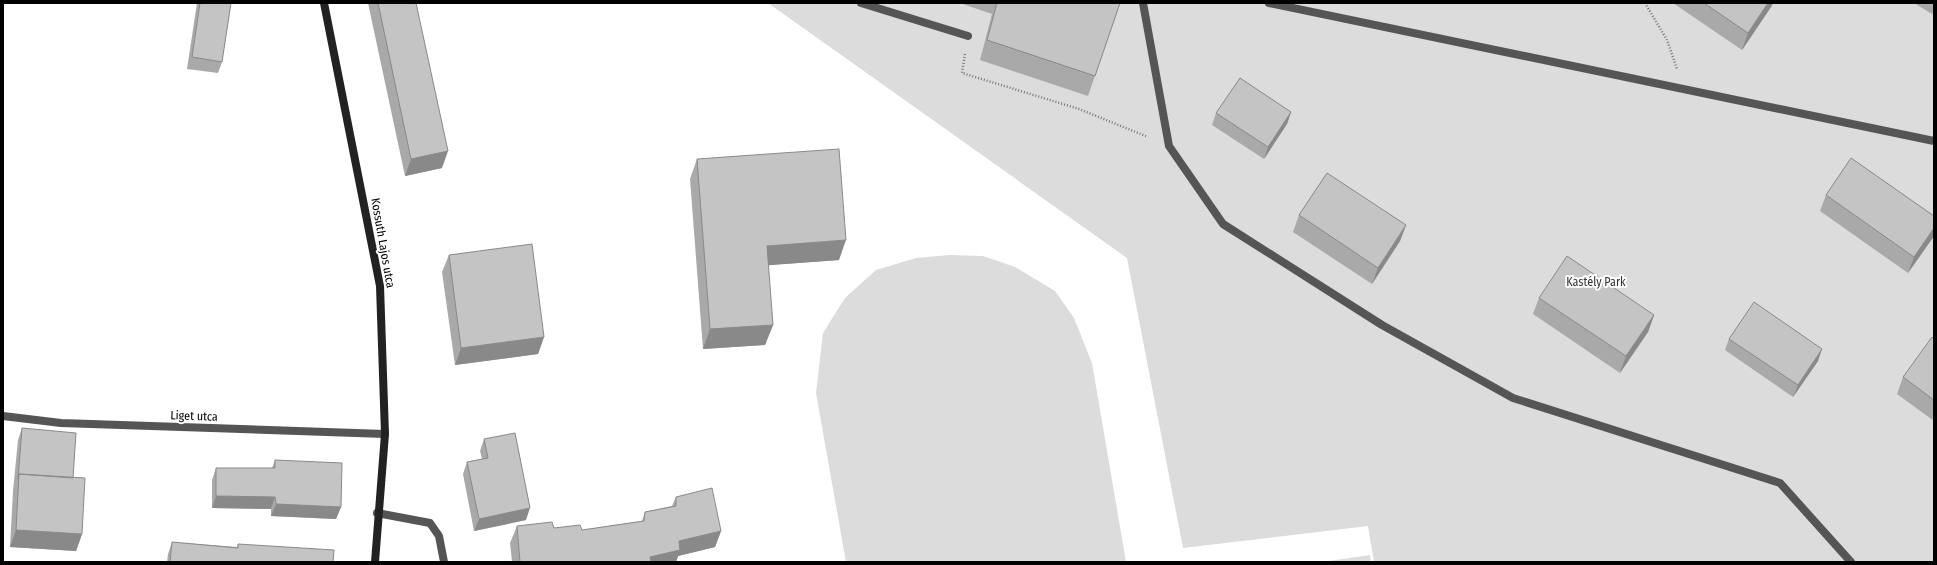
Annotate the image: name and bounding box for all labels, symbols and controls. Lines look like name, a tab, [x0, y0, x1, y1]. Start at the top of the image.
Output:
street label: Kossuth Lajos utca	[368, 197, 398, 289]
park label: Kastély Park	[1566, 275, 1626, 289]
street label: Liget utca	[170, 408, 218, 424]

